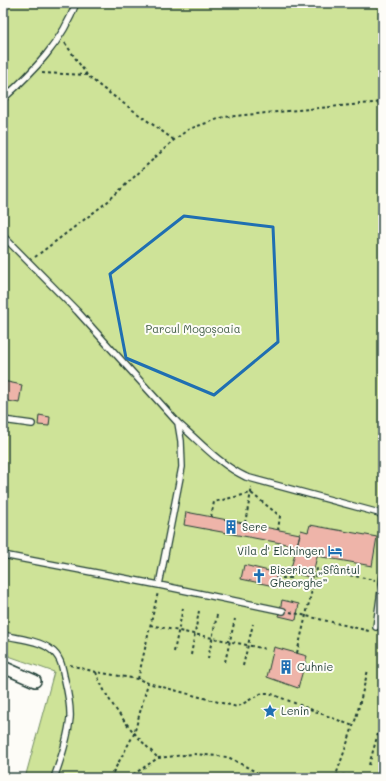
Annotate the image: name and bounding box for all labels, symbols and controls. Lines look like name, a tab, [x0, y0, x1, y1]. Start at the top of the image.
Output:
park label: Parcul Mogoșoaia	[146, 321, 241, 336]
building icon: Sere	[223, 519, 239, 535]
place label: Sere	[242, 519, 268, 534]
place label: Vila d' Elchingen	[237, 543, 324, 558]
hotel icon: Vila d' Elchingen	[327, 543, 343, 559]
place label: Biserica „Sfântul Gheorghe”	[270, 562, 360, 590]
church icon: Biserica „Sfântul Gheorghe”	[251, 568, 267, 584]
building icon: Cuhnie	[278, 659, 294, 675]
place label: Cuhnie	[297, 659, 334, 674]
place icon: Lenin	[262, 703, 278, 719]
place label: Lenin	[281, 703, 309, 718]

